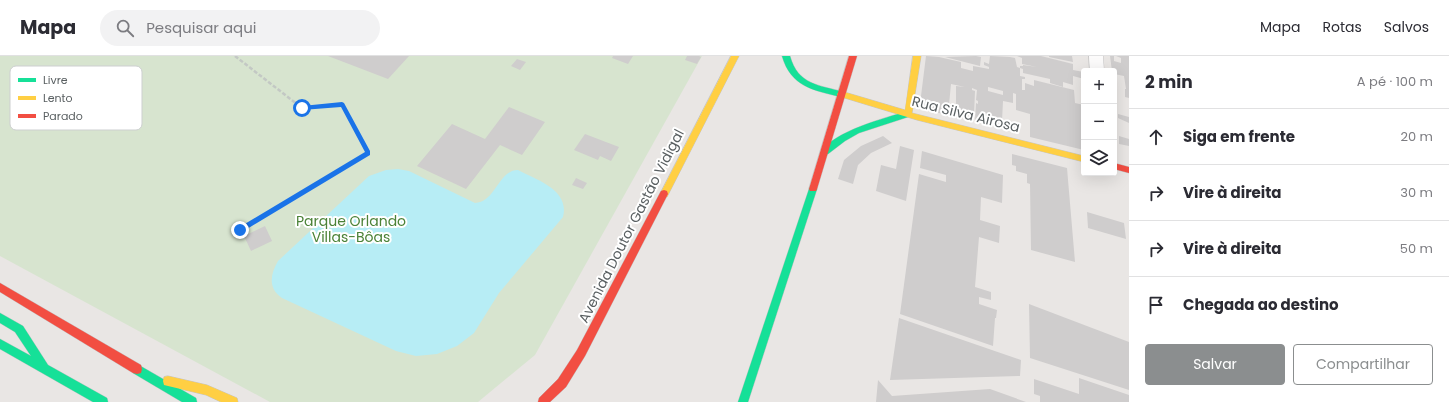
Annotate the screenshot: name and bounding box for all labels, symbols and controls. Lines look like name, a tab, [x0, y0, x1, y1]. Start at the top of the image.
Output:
search box	[100, 10, 380, 46]
text: Mapa	[20, 14, 76, 41]
icon: search	[114, 17, 136, 39]
text: Pesquisar aqui	[146, 17, 257, 38]
text: Mapa	[1260, 17, 1300, 37]
text: Rotas	[1322, 17, 1362, 37]
text: Salvos	[1384, 17, 1429, 37]
legend	[10, 66, 142, 130]
map controls	[1081, 68, 1117, 176]
button: +	[1081, 68, 1117, 104]
text: 2 min	[1145, 70, 1193, 94]
text: Livre	[43, 72, 68, 88]
text: A pé · 100 m	[1357, 72, 1433, 91]
text: Lento	[43, 90, 73, 106]
street label: Rua Silva Airosa	[910, 91, 1022, 137]
route start	[293, 99, 311, 117]
button: −	[1081, 104, 1117, 140]
text: Parado	[43, 108, 83, 124]
street label: Avenida Doutor Gastão Vidigal	[573, 126, 689, 326]
icon: ahead	[1145, 126, 1167, 148]
text: Siga em frente	[1183, 126, 1295, 147]
text: 20 m	[1400, 127, 1433, 146]
button: layers	[1081, 140, 1117, 176]
icon: right	[1145, 182, 1167, 204]
text: Vire à direita	[1183, 182, 1282, 203]
text: 30 m	[1400, 183, 1433, 202]
park label: Parque Orlando Villas-Bôas	[296, 211, 406, 247]
route end	[231, 221, 249, 239]
icon: right	[1145, 238, 1167, 260]
text: Vire à direita	[1183, 238, 1282, 259]
text: 50 m	[1400, 239, 1433, 258]
icon: arrive	[1145, 294, 1167, 316]
text: Chegada ao destino	[1183, 294, 1339, 315]
button: Salvar	[1145, 344, 1285, 385]
button: Compartilhar	[1293, 344, 1433, 385]

